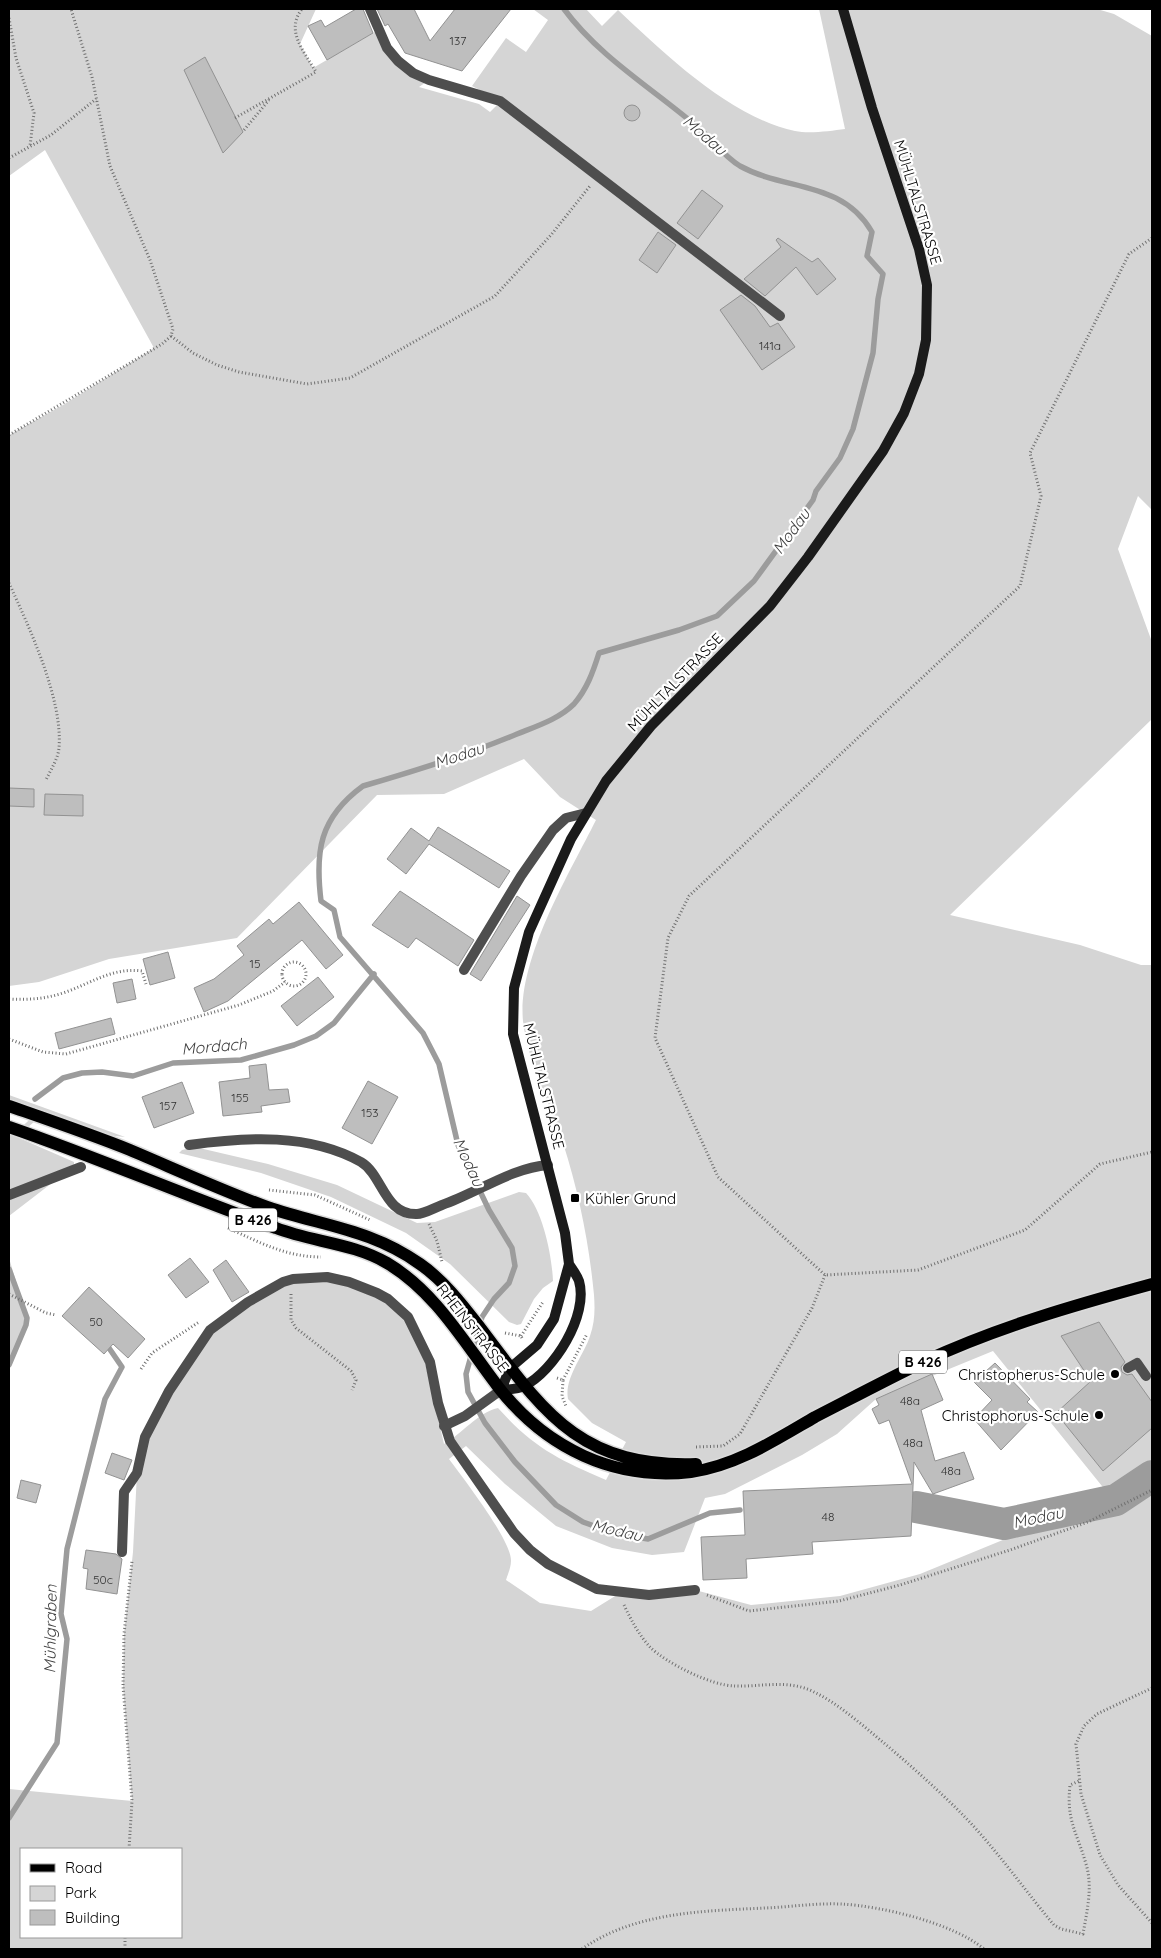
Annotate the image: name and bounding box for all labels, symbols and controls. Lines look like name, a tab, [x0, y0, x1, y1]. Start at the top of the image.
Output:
house number: 137	[450, 33, 466, 48]
water label: Modau	[679, 111, 732, 160]
street label: MÜHLTALSTRASSE	[890, 137, 946, 267]
house number: 141a	[759, 338, 781, 353]
water label: Modau	[768, 504, 815, 558]
street label: MÜHLTALSTRASSE	[623, 629, 727, 735]
water label: Modau	[432, 737, 487, 772]
house number: 15	[250, 956, 260, 971]
street label: MÜHLTALSTRASSE	[519, 1021, 569, 1151]
water label: Mordach	[181, 1033, 248, 1059]
house number: 155	[231, 1090, 249, 1105]
house number: 157	[159, 1098, 177, 1113]
house number: 153	[361, 1105, 379, 1120]
water label: Modau	[449, 1135, 489, 1190]
place label: Kühler Grund	[585, 1189, 676, 1208]
marker: Kühler Grund	[569, 1192, 581, 1204]
road number: B 426	[229, 1208, 277, 1232]
street label: RHEINSTRASSE	[433, 1280, 513, 1376]
house number: 50	[89, 1314, 103, 1329]
road number: B 426	[899, 1350, 947, 1374]
place label: Christopherus-Schule	[958, 1365, 1105, 1384]
marker: Christopherus-Schule	[1109, 1368, 1121, 1380]
house number: 48a	[900, 1393, 920, 1408]
place label: Christophorus-Schule	[942, 1406, 1089, 1425]
marker: Christophorus-Schule	[1093, 1409, 1105, 1421]
house number: 48a	[903, 1435, 923, 1450]
house number: 48a	[941, 1463, 961, 1478]
water label: Modau	[1011, 1502, 1066, 1532]
house number: 48	[822, 1509, 834, 1524]
water label: Modau	[590, 1514, 645, 1546]
house number: 50c	[93, 1572, 113, 1587]
water label: Mühlgraben	[39, 1584, 61, 1673]
legend	[20, 1848, 182, 1938]
text: Road	[65, 1858, 102, 1877]
text: Park	[65, 1883, 97, 1902]
text: Building	[65, 1908, 120, 1927]

